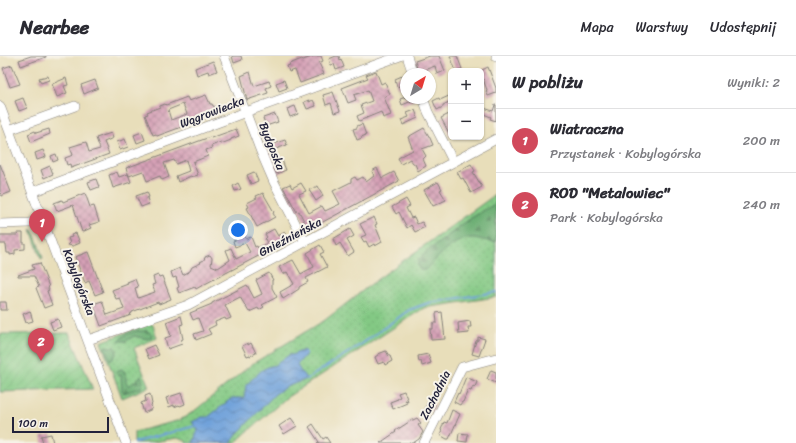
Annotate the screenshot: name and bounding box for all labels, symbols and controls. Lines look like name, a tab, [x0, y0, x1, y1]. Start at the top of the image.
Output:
text: Nearbee	[20, 11, 89, 44]
text: Mapa	[581, 15, 613, 40]
text: Warstwy	[635, 15, 688, 40]
text: Udostępnij	[710, 15, 776, 40]
text: W pobliżu	[512, 67, 583, 97]
north arrow	[400, 68, 436, 104]
map controls	[448, 68, 484, 140]
button: +	[448, 68, 484, 104]
text: Wyniki: 2	[727, 71, 780, 94]
street label: Wągrowiecka	[176, 90, 248, 134]
button: −	[448, 104, 484, 140]
text: Wiatraczna	[550, 116, 624, 142]
street label: Bydgoska	[252, 119, 292, 174]
text: 1	[522, 129, 528, 152]
text: 200 m	[743, 129, 780, 152]
text: Przystanek · Kobylogórska	[550, 142, 701, 165]
text: ROD "Metalowiec"	[550, 180, 669, 206]
text: 2	[521, 193, 529, 216]
text: 240 m	[743, 193, 780, 216]
text: Park · Kobylogórska	[550, 206, 663, 229]
pin: 1	[29, 209, 55, 242]
street label: Gnieźnieńska	[254, 211, 326, 263]
your location	[228, 220, 248, 240]
street label: Kobylogórska	[56, 245, 102, 319]
pin: 2	[28, 328, 54, 361]
street label: Zachodnia	[413, 366, 457, 424]
text: 100 m	[18, 414, 48, 433]
scale bar	[12, 415, 109, 434]

